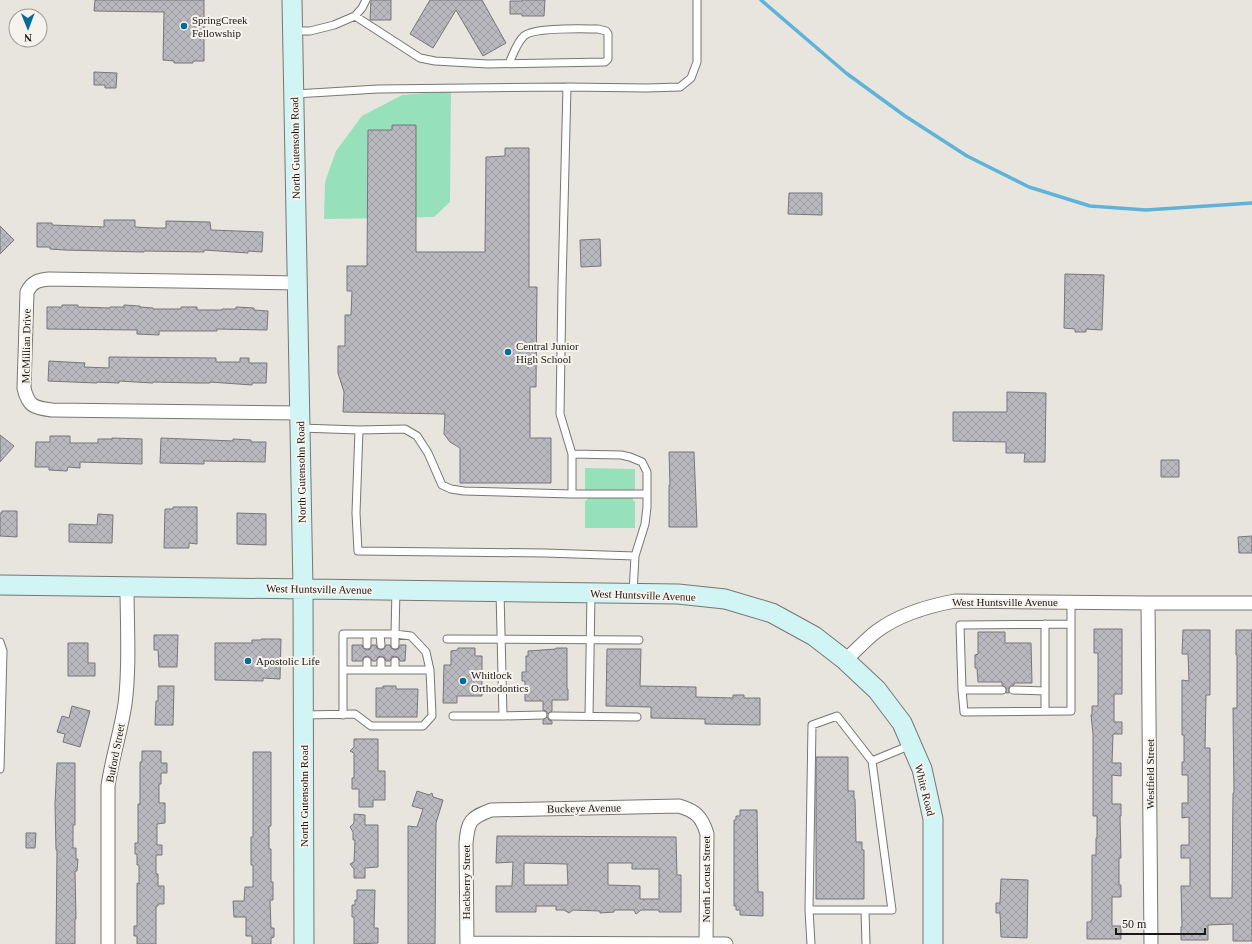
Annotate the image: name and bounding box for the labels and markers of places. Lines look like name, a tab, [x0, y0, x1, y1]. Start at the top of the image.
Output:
place label: SpringCreek Fellowship	[192, 14, 248, 39]
marker: SpringCreek Fellowship	[179, 21, 189, 31]
place label: Central Junior High School	[516, 340, 579, 365]
marker: Central Junior High School	[503, 347, 513, 357]
place label: Apostolic Life	[256, 655, 320, 667]
marker: Apostolic Life	[243, 656, 253, 666]
place label: Whitlock Orthodontics	[471, 669, 528, 694]
marker: Whitlock Orthodontics	[458, 676, 468, 686]

